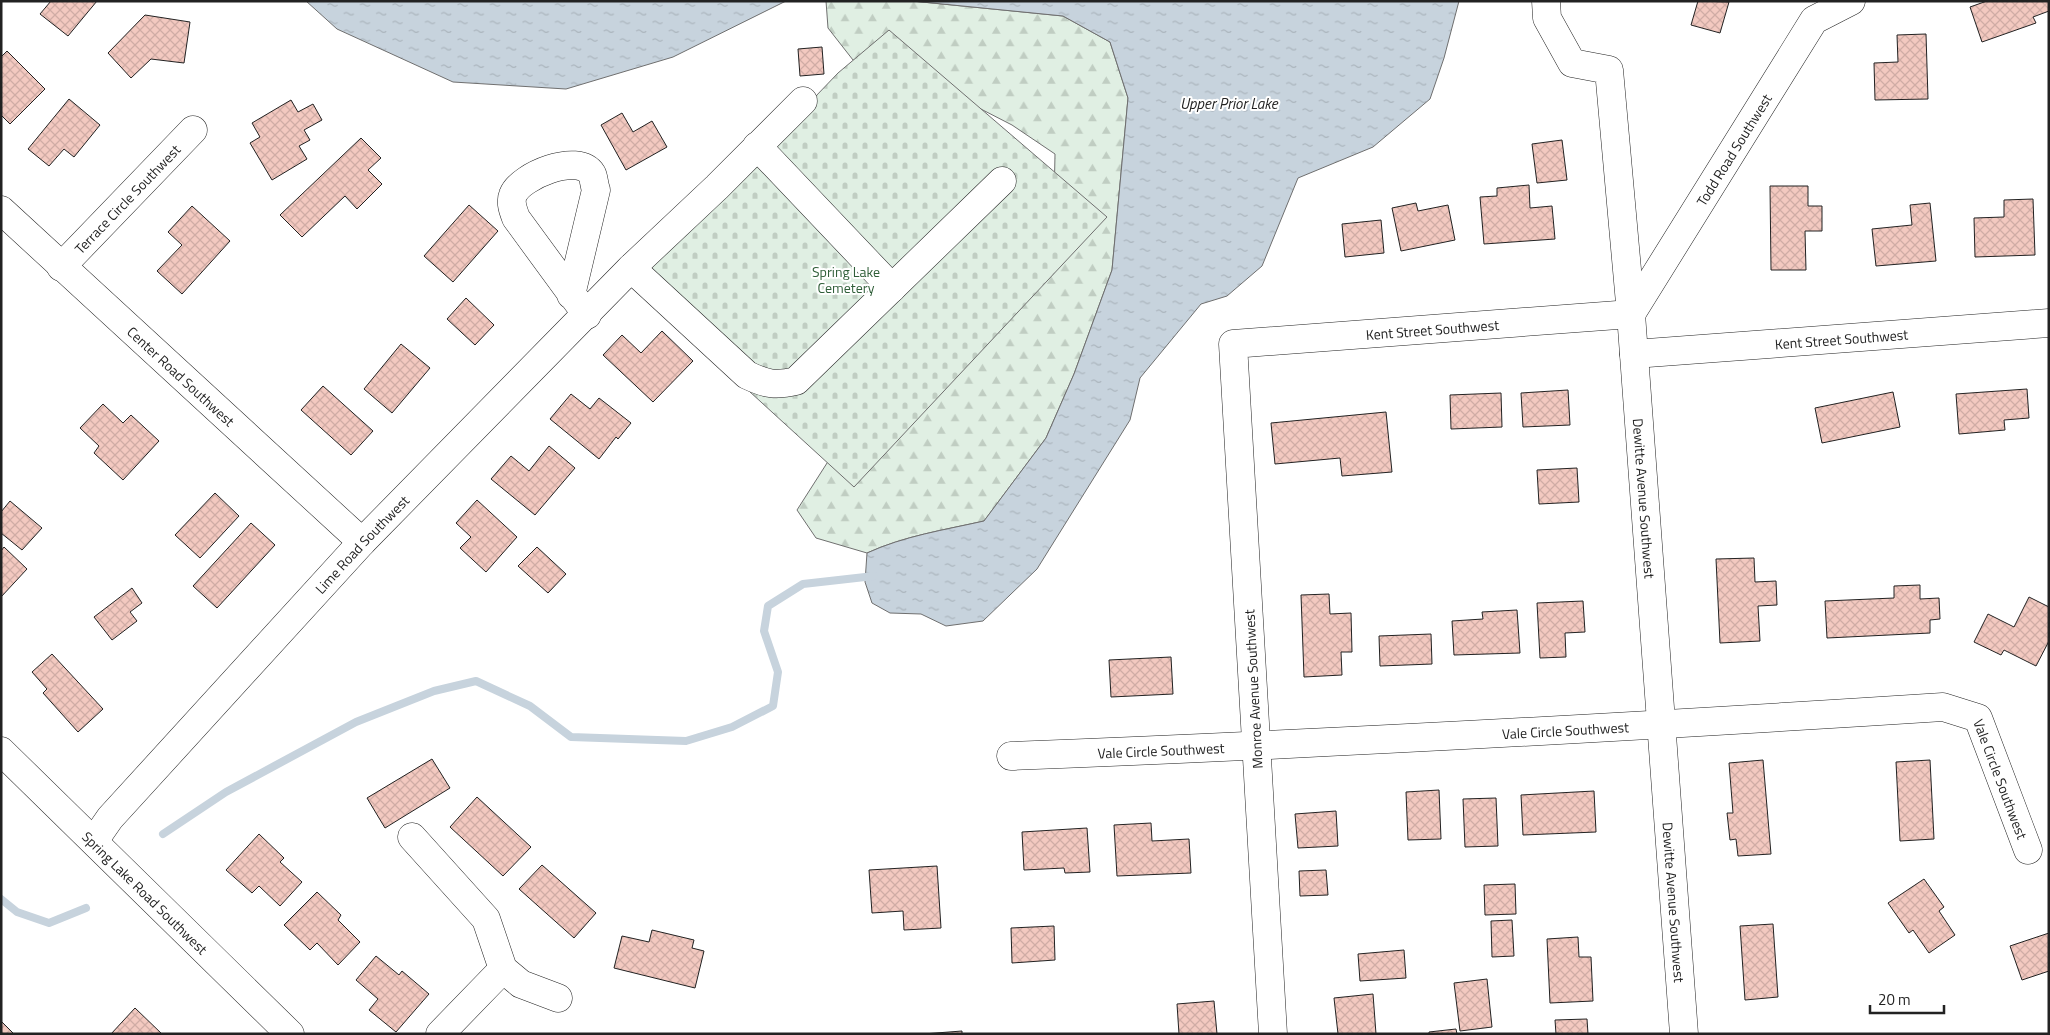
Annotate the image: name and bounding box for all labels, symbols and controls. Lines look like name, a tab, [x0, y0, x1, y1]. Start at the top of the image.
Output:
street label: Todd Road Southwest	[1690, 89, 1776, 210]
water label: Upper Prior Lake	[1180, 92, 1279, 115]
street label: Terrace Circle Southwest	[69, 139, 185, 258]
park label: Spring Lake Cemetery	[812, 261, 880, 298]
street label: Kent Street Southwest	[1365, 313, 1500, 344]
street label: Center Road Southwest	[123, 321, 240, 431]
street label: Kent Street Southwest	[1774, 323, 1909, 354]
street label: Dewitte Avenue Southwest	[1628, 417, 1661, 579]
street label: Lime Road Southwest	[310, 490, 414, 598]
street label: Monroe Avenue Southwest	[1238, 609, 1268, 769]
street label: Vale Circle Southwest	[1501, 716, 1629, 744]
street label: Vale Circle Southwest	[1969, 716, 2033, 842]
street label: Vale Circle Southwest	[1097, 737, 1225, 763]
street label: Dewitte Avenue Southwest	[1658, 821, 1691, 983]
street label: Spring Lake Road Southwest	[78, 826, 213, 959]
scale bar	[1870, 982, 1944, 1014]
text: 20 m	[1878, 988, 1911, 1011]

